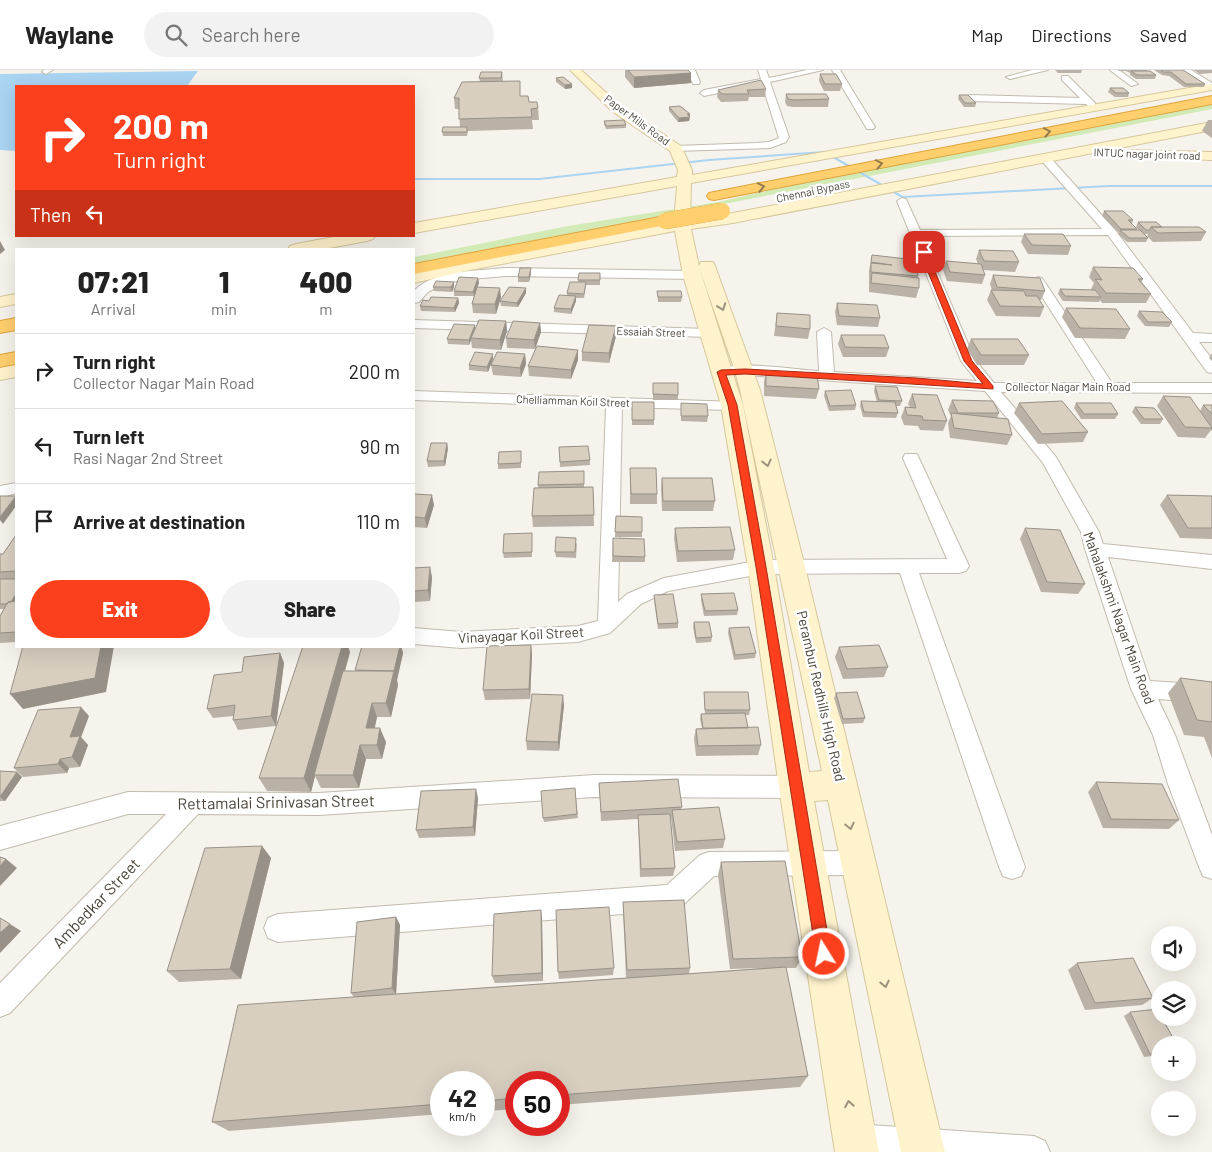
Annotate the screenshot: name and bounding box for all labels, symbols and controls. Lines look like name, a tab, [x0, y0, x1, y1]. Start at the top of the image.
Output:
search box	[144, 12, 494, 57]
text: Waylane	[25, 20, 114, 49]
icon: search	[162, 21, 190, 49]
text: Search here	[202, 23, 301, 46]
text: Map	[971, 24, 1003, 46]
text: Directions	[1031, 24, 1112, 46]
text: Saved	[1140, 24, 1187, 46]
street label: Paper Mills Road	[602, 91, 673, 148]
text: 200 m	[113, 104, 209, 146]
icon: right	[30, 105, 95, 170]
one-way arrow	[1042, 127, 1051, 137]
street label: INTUC nagar joint road	[1093, 145, 1201, 162]
text: Turn right	[113, 146, 206, 172]
one-way arrow	[874, 159, 883, 170]
street label: Chennai Bypass	[775, 176, 851, 205]
one-way arrow	[757, 182, 766, 192]
icon: left	[81, 200, 109, 228]
text: Then	[30, 203, 71, 226]
pin	[903, 231, 945, 273]
icon: arrive	[910, 238, 938, 266]
text: 07:21	[78, 263, 149, 299]
text: 1	[219, 263, 229, 299]
text: 400	[299, 263, 352, 299]
text: Arrival	[91, 299, 135, 318]
text: min	[211, 299, 237, 318]
text: m	[319, 299, 333, 318]
one-way arrow	[716, 302, 726, 311]
street label: Essaiah Street	[616, 324, 686, 339]
text: Turn right	[73, 350, 155, 373]
icon: right	[30, 357, 58, 385]
text: 200 m	[349, 360, 400, 383]
text: Collector Nagar Main Road	[73, 373, 255, 392]
street label: Collector Nagar Main Road	[1006, 380, 1130, 393]
street label: Chelliamman Koil Street	[516, 392, 630, 409]
text: Turn left	[73, 425, 144, 448]
icon: left	[30, 432, 58, 460]
text: 90 m	[360, 435, 400, 458]
text: Rasi Nagar 2nd Street	[73, 448, 223, 467]
one-way arrow	[761, 458, 772, 467]
icon: arrive	[30, 507, 58, 535]
text: Arrive at destination	[73, 510, 245, 533]
text: 110 m	[356, 510, 400, 533]
street label: Mahalakshmi Nagar Main Road	[1080, 529, 1159, 707]
button: Exit	[30, 580, 210, 638]
button: Share	[220, 580, 400, 638]
street label: Perambur Redhills High Road	[794, 609, 849, 783]
street label: Vinayagar Koil Street	[458, 623, 584, 646]
street label: Rettamalai Srinivasan Street	[177, 790, 375, 813]
one-way arrow	[844, 821, 855, 830]
street label: Ambedkar Street	[48, 854, 143, 952]
map controls	[1151, 926, 1196, 1136]
button: sound	[1151, 926, 1196, 971]
position arrow	[797, 927, 849, 979]
one-way arrow	[880, 980, 890, 989]
button: layers	[1151, 981, 1196, 1026]
button: +	[1151, 1036, 1196, 1081]
speed limit sign: 50	[505, 1071, 570, 1136]
text: 42	[448, 1082, 477, 1112]
button: −	[1151, 1091, 1196, 1136]
one-way arrow	[844, 1100, 854, 1108]
text: km/h	[449, 1109, 476, 1123]

